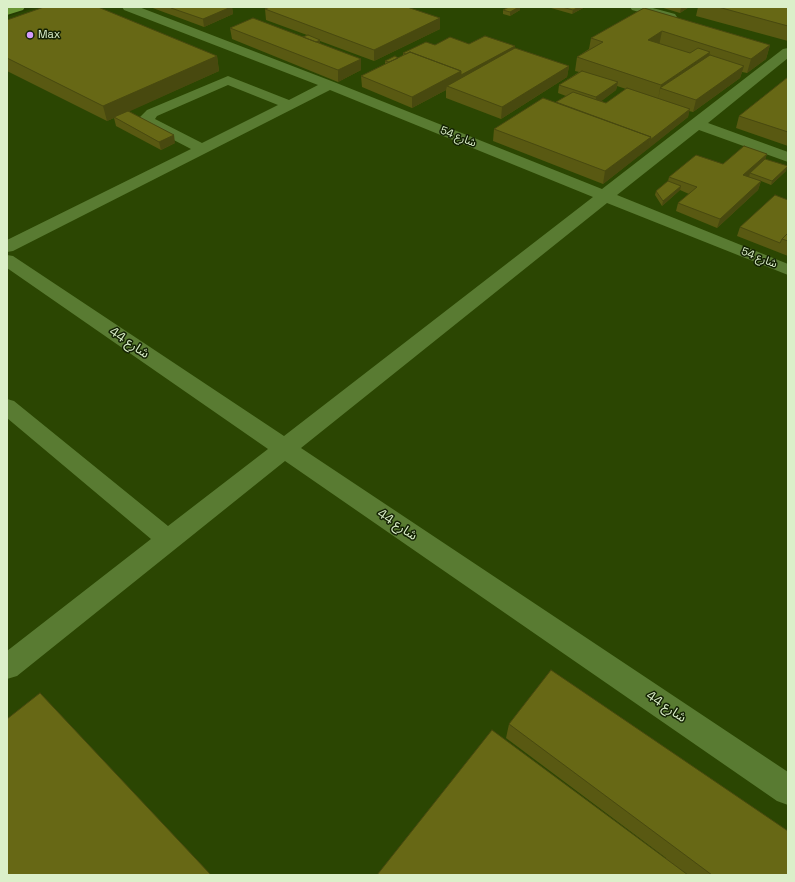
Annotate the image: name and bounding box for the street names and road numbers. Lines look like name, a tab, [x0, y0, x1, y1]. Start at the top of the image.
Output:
street label: شارع 54	[438, 124, 478, 150]
street label: شارع 54	[739, 245, 779, 271]
street label: شارع 44	[106, 324, 152, 362]
street label: شارع 44	[374, 506, 420, 544]
street label: شارع 44	[643, 688, 689, 726]

